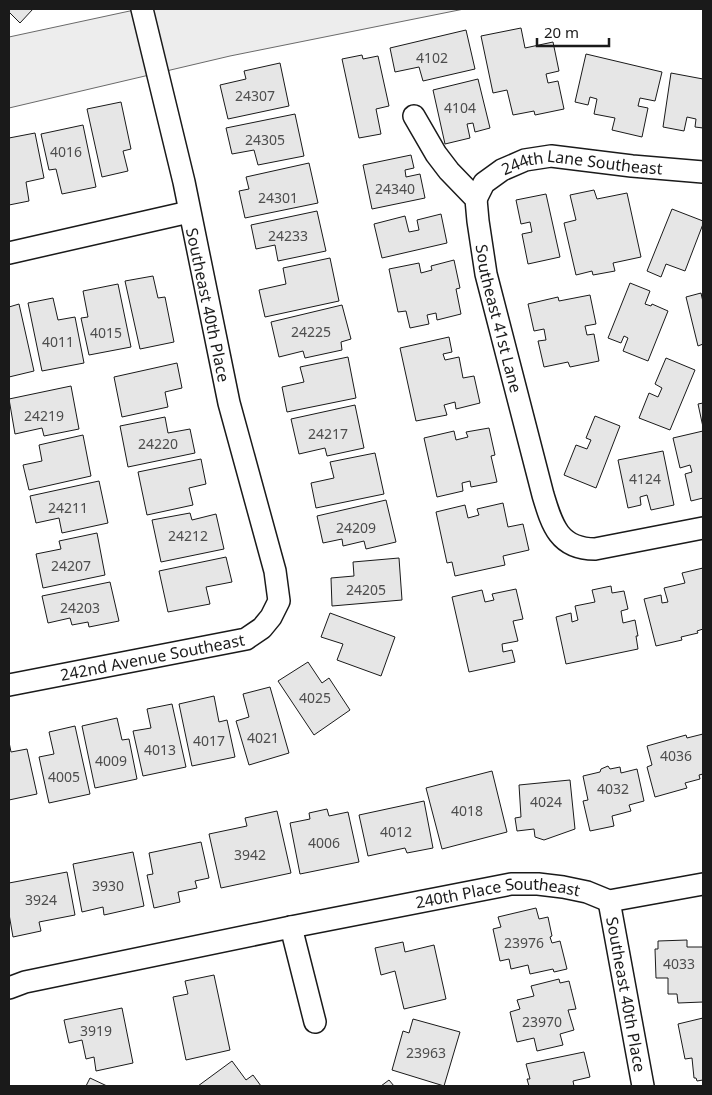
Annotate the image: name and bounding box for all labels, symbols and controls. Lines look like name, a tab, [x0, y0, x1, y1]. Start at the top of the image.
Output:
scale bar	[537, 15, 610, 47]
text: 20 m	[544, 22, 579, 42]
house number: 4102	[416, 48, 448, 67]
house number: 24307	[235, 86, 275, 105]
house number: 4104	[444, 98, 476, 117]
house number: 24305	[245, 130, 285, 149]
house number: 4016	[50, 142, 82, 161]
street label: 244th Lane Southeast	[498, 145, 664, 180]
house number: 24340	[375, 179, 415, 198]
house number: 24301	[258, 188, 298, 207]
street label: Southeast 40th Place	[181, 226, 235, 384]
house number: 24233	[268, 226, 308, 245]
street label: Southeast 41st Lane	[471, 243, 527, 395]
house number: 24225	[291, 322, 331, 341]
house number: 4015	[90, 323, 122, 342]
house number: 4011	[42, 332, 74, 351]
house number: 24219	[24, 406, 64, 425]
house number: 24217	[308, 424, 348, 443]
house number: 24220	[138, 434, 178, 453]
house number: 4124	[629, 469, 661, 488]
house number: 24211	[48, 498, 88, 517]
house number: 24209	[336, 518, 376, 537]
house number: 24212	[168, 526, 208, 545]
house number: 24207	[51, 556, 91, 575]
house number: 24205	[346, 580, 386, 599]
house number: 24203	[60, 598, 100, 617]
street label: 242nd Avenue Southeast	[58, 628, 247, 686]
house number: 4025	[299, 688, 331, 707]
house number: 4021	[247, 728, 279, 747]
house number: 4017	[193, 731, 225, 750]
house number: 4013	[144, 740, 176, 759]
house number: 4036	[660, 746, 692, 765]
house number: 4009	[95, 751, 127, 770]
house number: 4005	[48, 767, 80, 786]
house number: 4032	[597, 779, 629, 798]
house number: 4024	[530, 792, 562, 811]
house number: 4018	[451, 801, 483, 820]
house number: 4012	[380, 822, 412, 841]
house number: 4006	[308, 833, 340, 852]
house number: 3942	[234, 845, 266, 864]
street label: 240th Place Southeast	[414, 873, 582, 913]
house number: 3930	[92, 876, 124, 895]
house number: 3924	[25, 890, 57, 909]
street label: Southeast 40th Place	[601, 915, 651, 1074]
house number: 23976	[504, 933, 544, 952]
house number: 4033	[663, 954, 695, 973]
house number: 23970	[522, 1012, 562, 1031]
house number: 3919	[80, 1021, 112, 1040]
house number: 23963	[406, 1043, 446, 1062]

